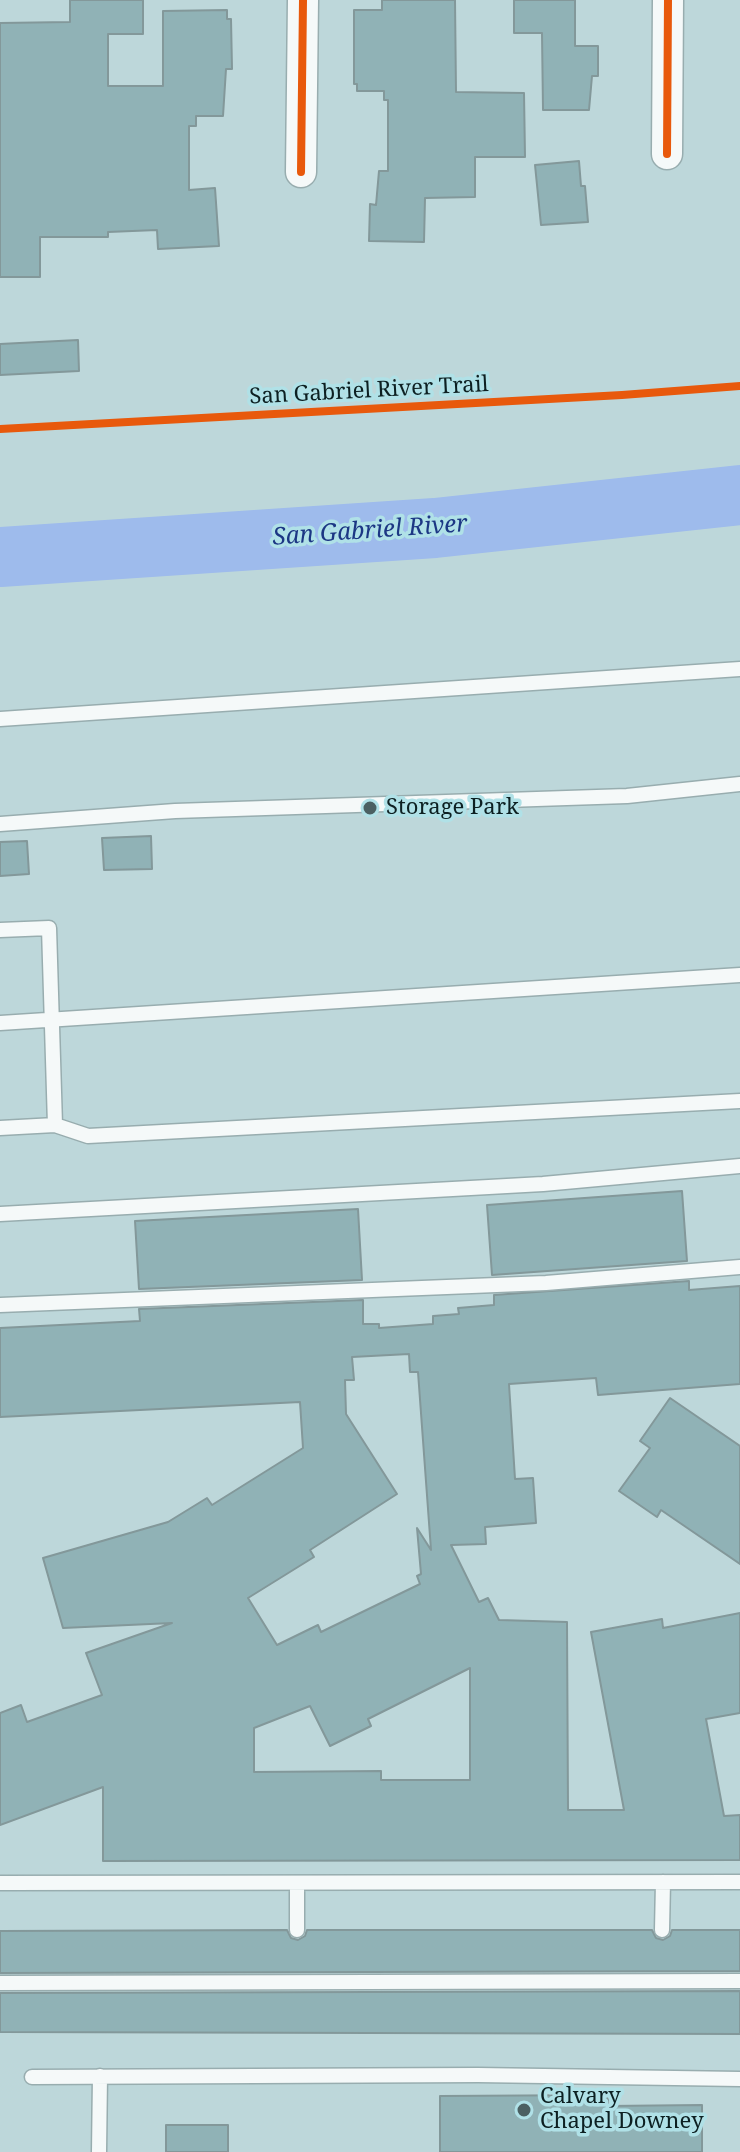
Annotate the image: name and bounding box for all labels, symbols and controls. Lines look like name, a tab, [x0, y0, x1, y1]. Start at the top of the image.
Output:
street label: San Gabriel River Trail	[249, 372, 489, 410]
water label: San Gabriel River	[272, 510, 468, 552]
place label: Storage Park	[386, 795, 519, 821]
marker: Storage Park	[361, 799, 379, 817]
place label: Calvary Chapel Downey	[540, 2084, 704, 2136]
marker: Calvary Chapel Downey	[515, 2101, 533, 2119]

